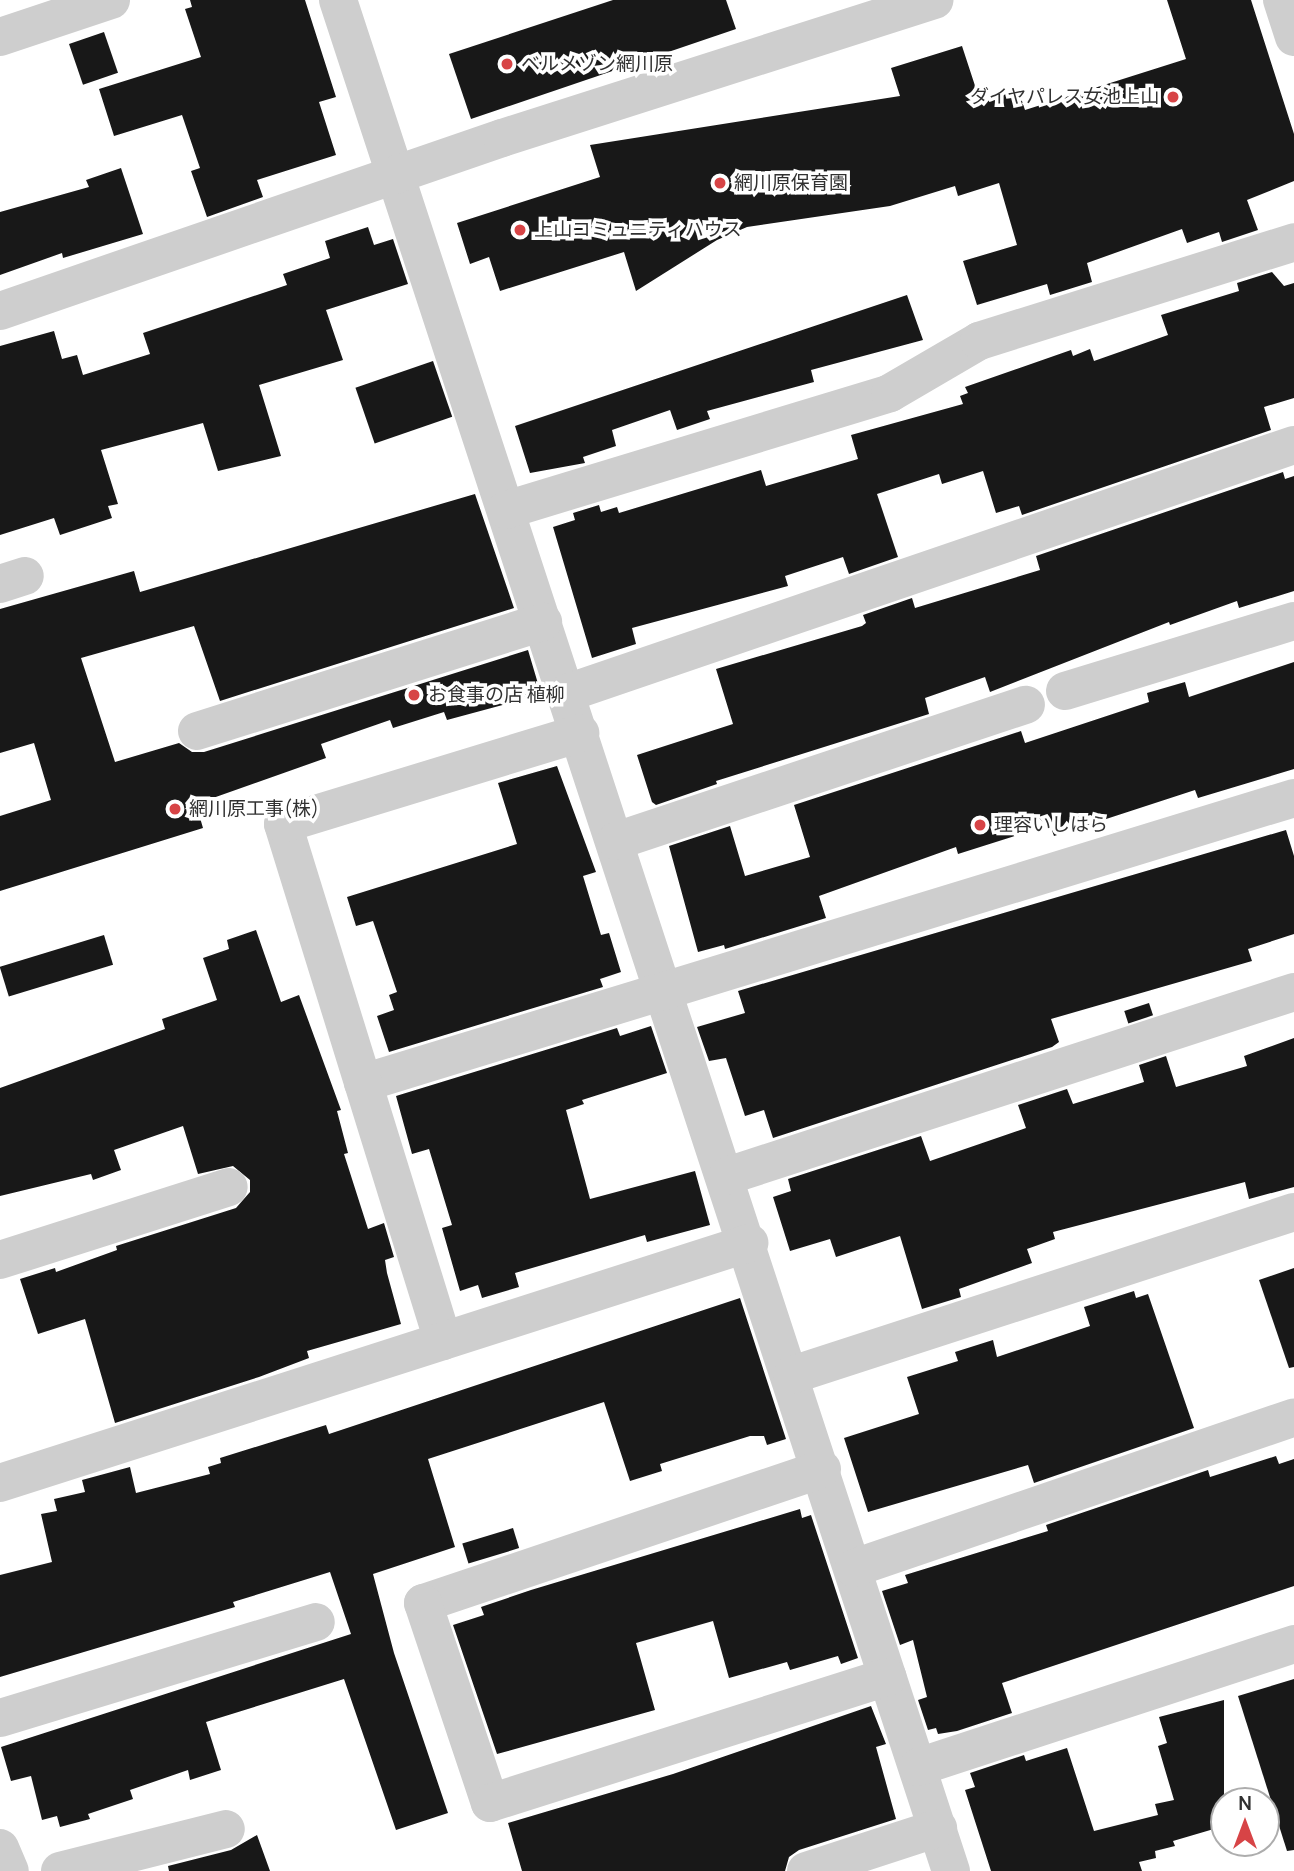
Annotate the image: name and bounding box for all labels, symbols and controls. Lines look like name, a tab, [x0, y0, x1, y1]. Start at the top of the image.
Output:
place label: ベルメゾン網川原	[521, 53, 673, 75]
marker: ベルメゾン網川原	[499, 56, 515, 72]
place label: ダイヤパレス女池上山	[969, 86, 1159, 108]
marker: ダイヤパレス女池上山	[1165, 89, 1181, 105]
place label: 網川原保育園	[734, 172, 848, 194]
marker: 網川原保育園	[712, 175, 728, 191]
place label: 上山コミュニティハウス	[534, 219, 743, 241]
marker: 上山コミュニティハウス	[512, 222, 528, 238]
place label: お食事の店 植柳	[428, 684, 565, 706]
marker: お食事の店 植柳	[406, 687, 422, 703]
place label: 網川原工事(株)	[189, 798, 319, 820]
marker: 網川原工事(株)	[167, 801, 183, 817]
place label: 理容いしはら	[994, 814, 1108, 836]
marker: 理容いしはら	[972, 817, 988, 833]
north arrow	[1210, 1787, 1280, 1857]
text: N	[1238, 1790, 1252, 1816]

